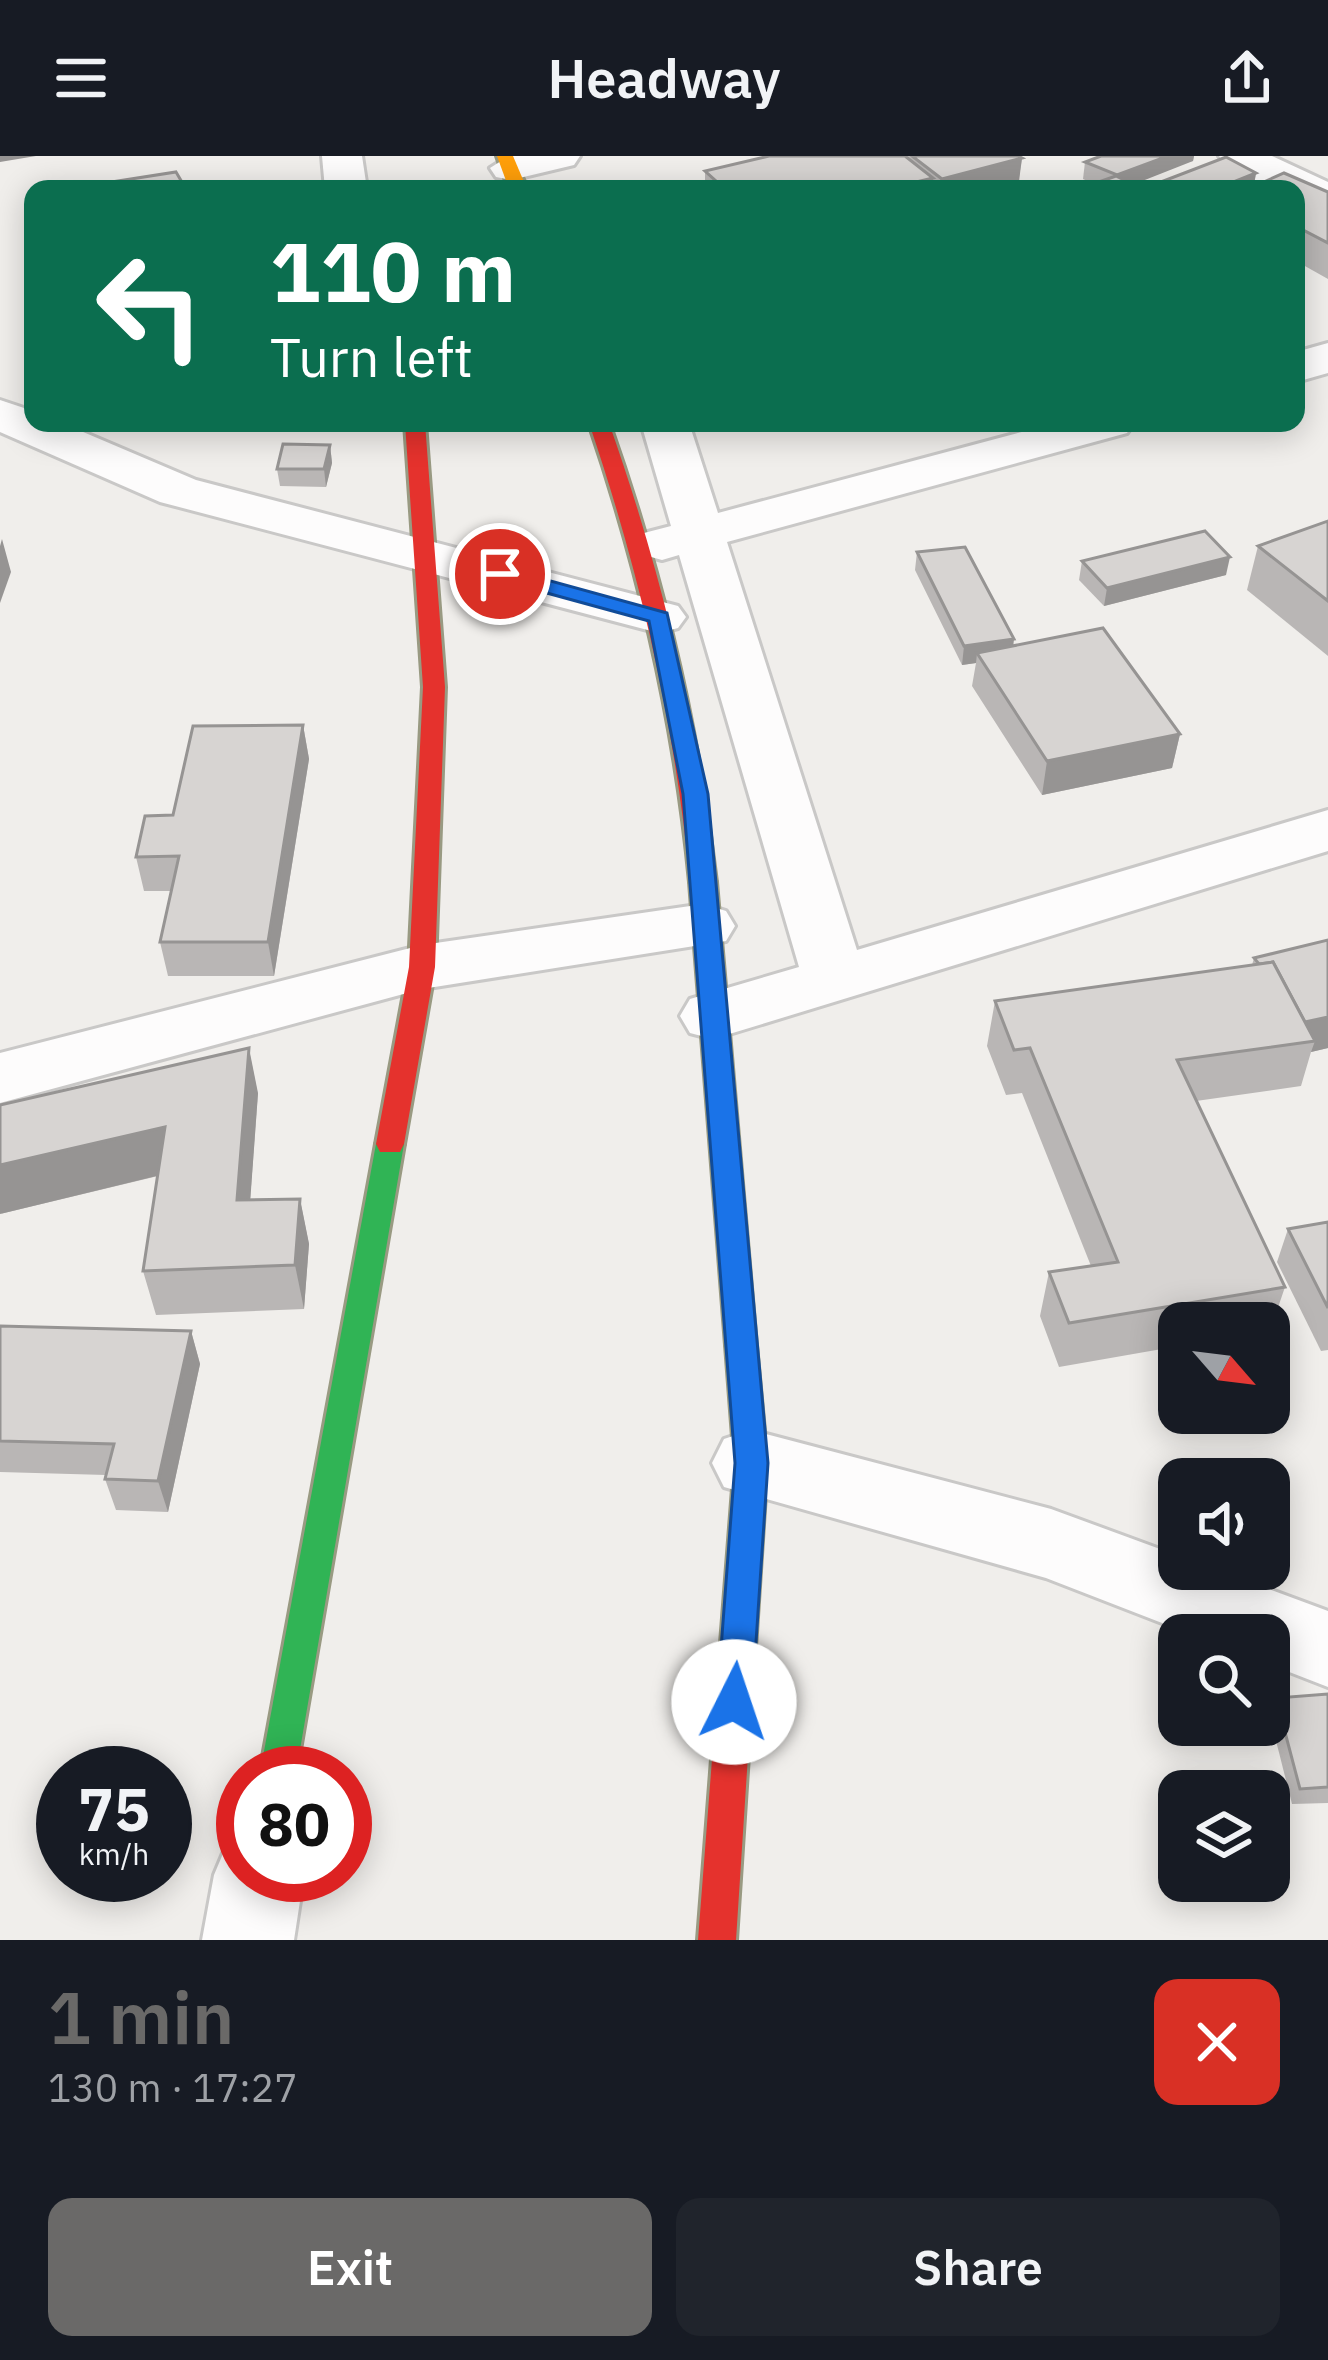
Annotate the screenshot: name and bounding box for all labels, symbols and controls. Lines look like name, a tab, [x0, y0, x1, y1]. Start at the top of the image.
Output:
text: Headway	[547, 43, 781, 113]
icon: menu	[48, 45, 114, 111]
icon: share	[1214, 45, 1280, 111]
text: 110 m	[270, 216, 516, 325]
icon: left	[72, 228, 228, 384]
text: Turn left	[270, 322, 473, 392]
pin	[449, 523, 551, 625]
icon: arrive	[467, 541, 533, 607]
north arrow	[1158, 1302, 1290, 1434]
map controls	[1158, 1302, 1290, 1902]
button: sound	[1158, 1458, 1290, 1590]
button: search	[1158, 1614, 1290, 1746]
position arrow	[671, 1639, 797, 1765]
speed limit sign: 80	[216, 1746, 372, 1902]
text: 75	[78, 1769, 150, 1848]
button: layers	[1158, 1770, 1290, 1902]
text: km/h	[79, 1834, 149, 1873]
text: 1 min	[48, 1970, 234, 2064]
button: close	[1154, 1979, 1280, 2105]
text: 130 m · 17:27	[48, 2062, 298, 2113]
button: Exit	[48, 2198, 652, 2336]
button: Share	[676, 2198, 1280, 2336]

